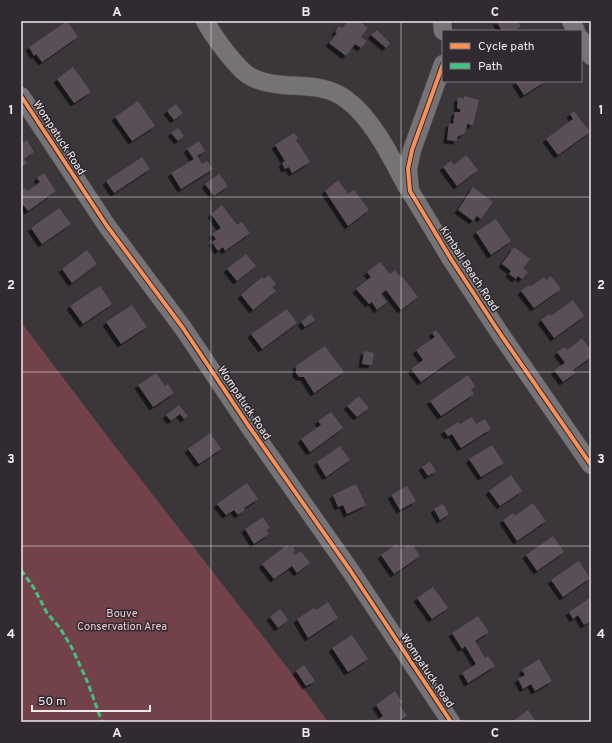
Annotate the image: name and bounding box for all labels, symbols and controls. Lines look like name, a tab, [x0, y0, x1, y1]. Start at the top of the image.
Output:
text: A	[112, 5, 122, 21]
text: B	[302, 5, 311, 21]
text: C	[491, 5, 499, 21]
legend	[442, 30, 582, 82]
text: Cycle path	[478, 39, 535, 55]
text: Path	[478, 59, 503, 75]
street label: Wompatuck Road	[30, 98, 88, 178]
text: 1	[8, 103, 14, 119]
text: 1	[598, 103, 604, 119]
street label: Kimball Beach Road	[436, 224, 502, 314]
text: 2	[7, 278, 15, 294]
text: 2	[597, 278, 605, 294]
street label: Wompatuck Road	[214, 363, 274, 443]
text: 3	[7, 452, 15, 468]
text: 3	[597, 452, 605, 468]
park label: Bouve Conservation Area	[77, 607, 167, 634]
text: 4	[7, 627, 15, 643]
text: 4	[597, 627, 605, 643]
street label: Wompatuck Road	[397, 631, 457, 711]
scale bar	[32, 687, 150, 713]
text: 50 m	[38, 694, 66, 710]
text: A	[112, 726, 122, 742]
text: B	[302, 726, 311, 742]
text: C	[491, 726, 499, 742]

